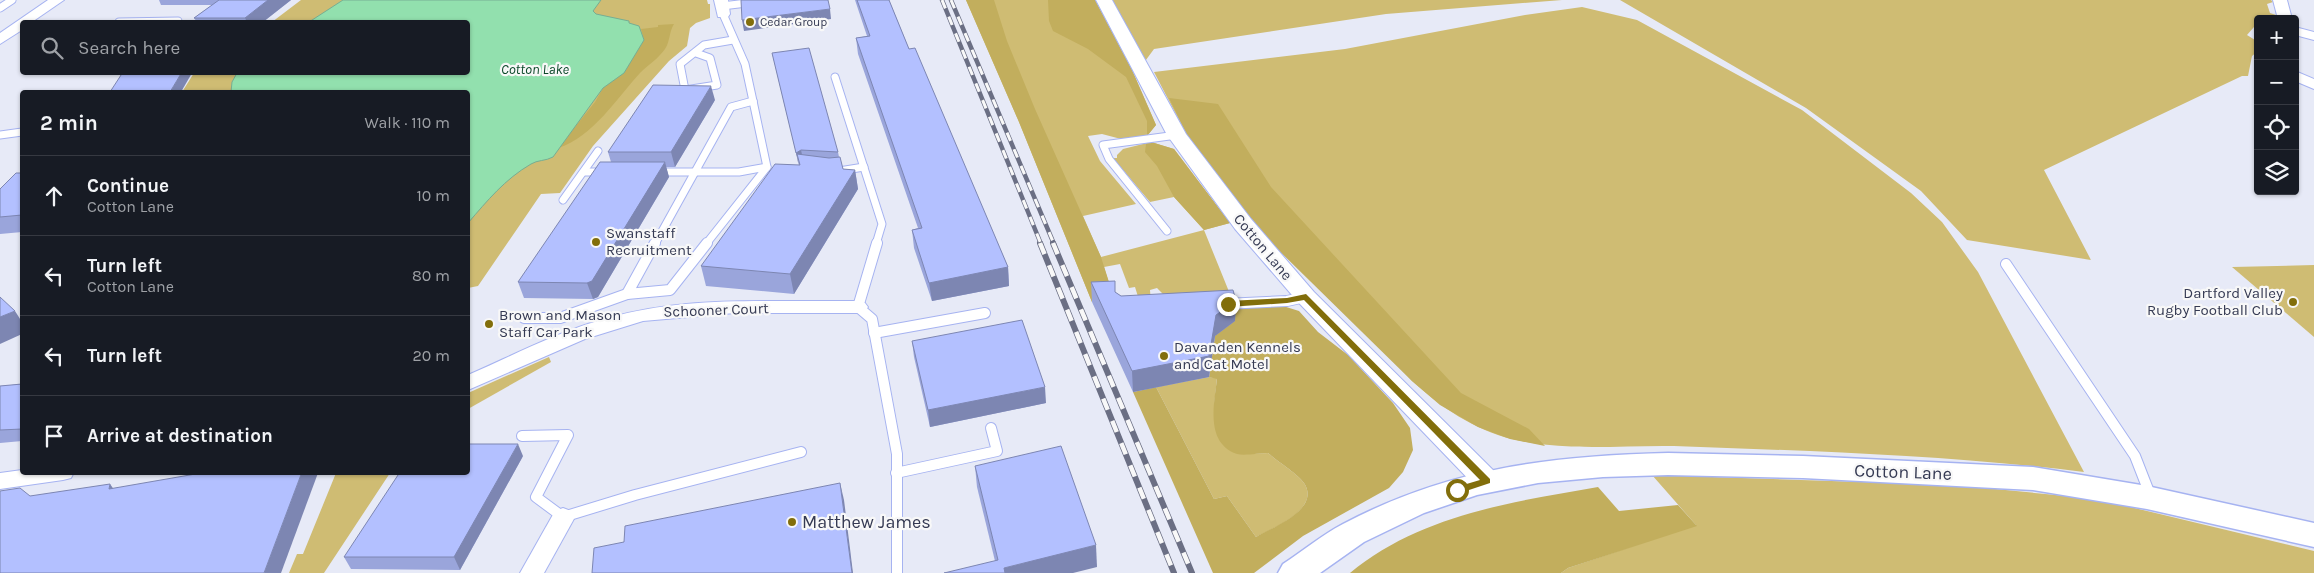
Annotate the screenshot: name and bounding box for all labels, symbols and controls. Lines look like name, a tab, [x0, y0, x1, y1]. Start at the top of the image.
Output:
place label: Cedar Group	[760, 15, 827, 29]
map controls	[2254, 15, 2299, 195]
button: +	[2254, 15, 2299, 60]
marker: Cedar Group	[744, 16, 756, 28]
search box	[20, 20, 470, 75]
icon: search	[38, 34, 66, 62]
text: Search here	[78, 37, 180, 59]
button: −	[2254, 60, 2299, 105]
water label: Cotton Lake	[501, 61, 570, 78]
button: locate	[2254, 105, 2299, 150]
text: 2 min	[40, 111, 98, 135]
text: Walk · 110 m	[365, 113, 450, 132]
button: layers	[2254, 150, 2299, 195]
text: Continue	[87, 175, 169, 197]
icon: ahead	[40, 182, 68, 210]
text: 10 m	[416, 186, 450, 205]
text: Cotton Lane	[87, 197, 174, 216]
street label: Cotton Lane	[1230, 210, 1296, 284]
place label: Swanstaff Recruitment	[606, 224, 692, 259]
marker: Swanstaff Recruitment	[590, 236, 602, 248]
text: Turn left	[87, 255, 162, 277]
icon: left	[40, 262, 68, 290]
text: 80 m	[412, 266, 450, 285]
text: Cotton Lane	[87, 277, 174, 296]
place label: Dartford Valley Rugby Football Club	[2147, 284, 2283, 319]
route end	[1217, 293, 1240, 316]
marker: Dartford Valley Rugby Football Club	[2287, 296, 2299, 308]
street label: Schooner Court	[663, 299, 769, 321]
place label: Brown and Mason Staff Car Park	[499, 306, 621, 341]
marker: Brown and Mason Staff Car Park	[483, 318, 495, 330]
place label: Davanden Kennels and Cat Motel	[1174, 338, 1301, 373]
icon: left	[40, 342, 68, 370]
text: Turn left	[87, 345, 162, 367]
text: 20 m	[412, 346, 450, 365]
marker: Davanden Kennels and Cat Motel	[1158, 350, 1170, 362]
icon: arrive	[40, 422, 68, 450]
text: Arrive at destination	[87, 425, 273, 447]
street label: Cotton Lane	[1854, 459, 1952, 485]
route start	[1446, 479, 1469, 502]
place label: Matthew James	[802, 511, 931, 533]
marker: Matthew James	[786, 516, 798, 528]

